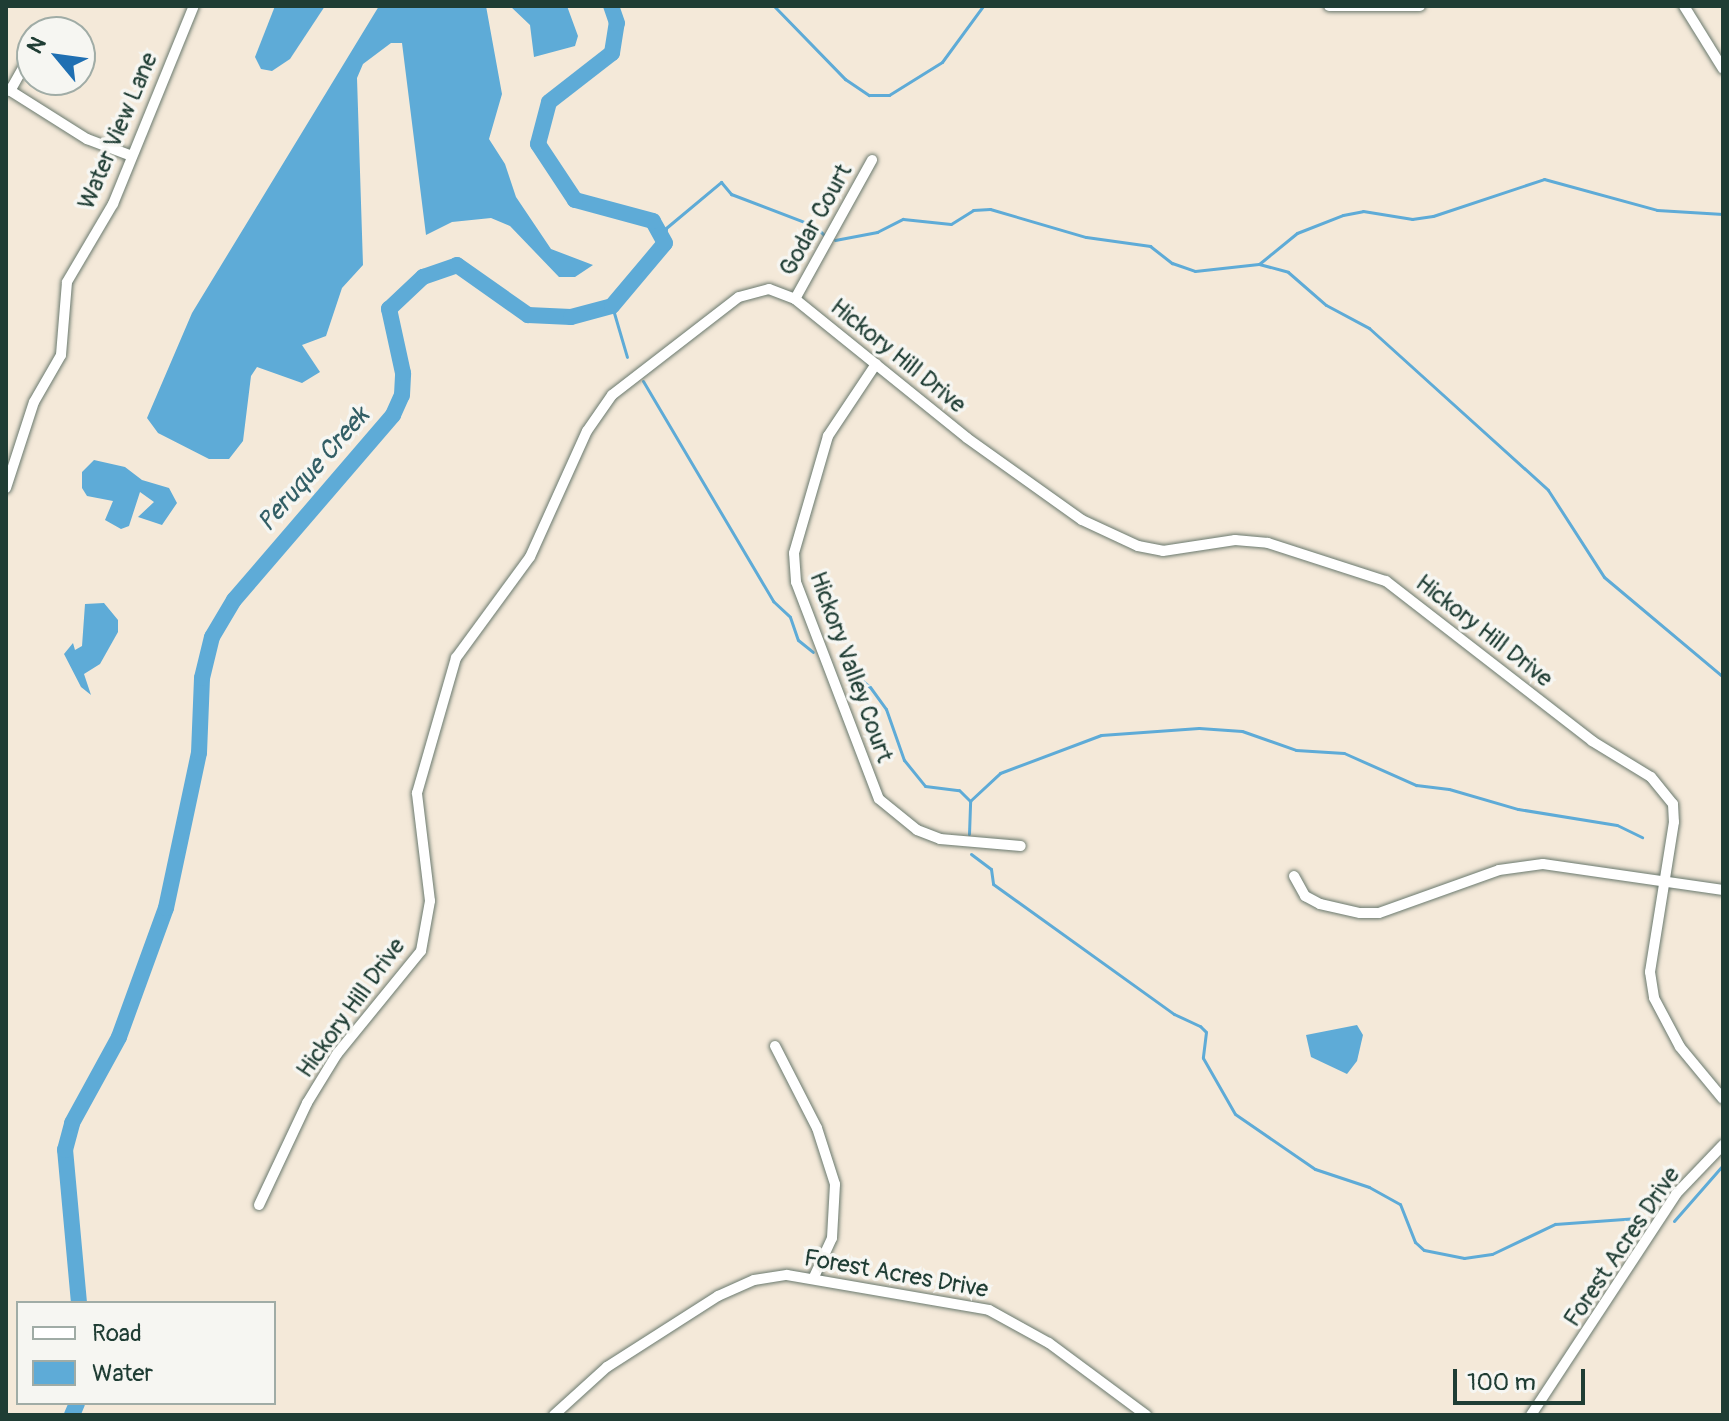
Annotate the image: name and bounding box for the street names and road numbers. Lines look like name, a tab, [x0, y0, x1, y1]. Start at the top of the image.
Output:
street label: Water View Lane	[72, 48, 164, 214]
street label: Godar Court	[773, 159, 859, 281]
street label: Hickory Hill Drive	[824, 293, 972, 419]
street label: Hickory Valley Court	[803, 568, 899, 766]
street label: Hickory Hill Drive	[1410, 569, 1558, 693]
street label: Hickory Hill Drive	[291, 932, 411, 1084]
street label: Forest Acres Drive	[1558, 1162, 1686, 1332]
street label: Forest Acres Drive	[802, 1244, 990, 1304]

